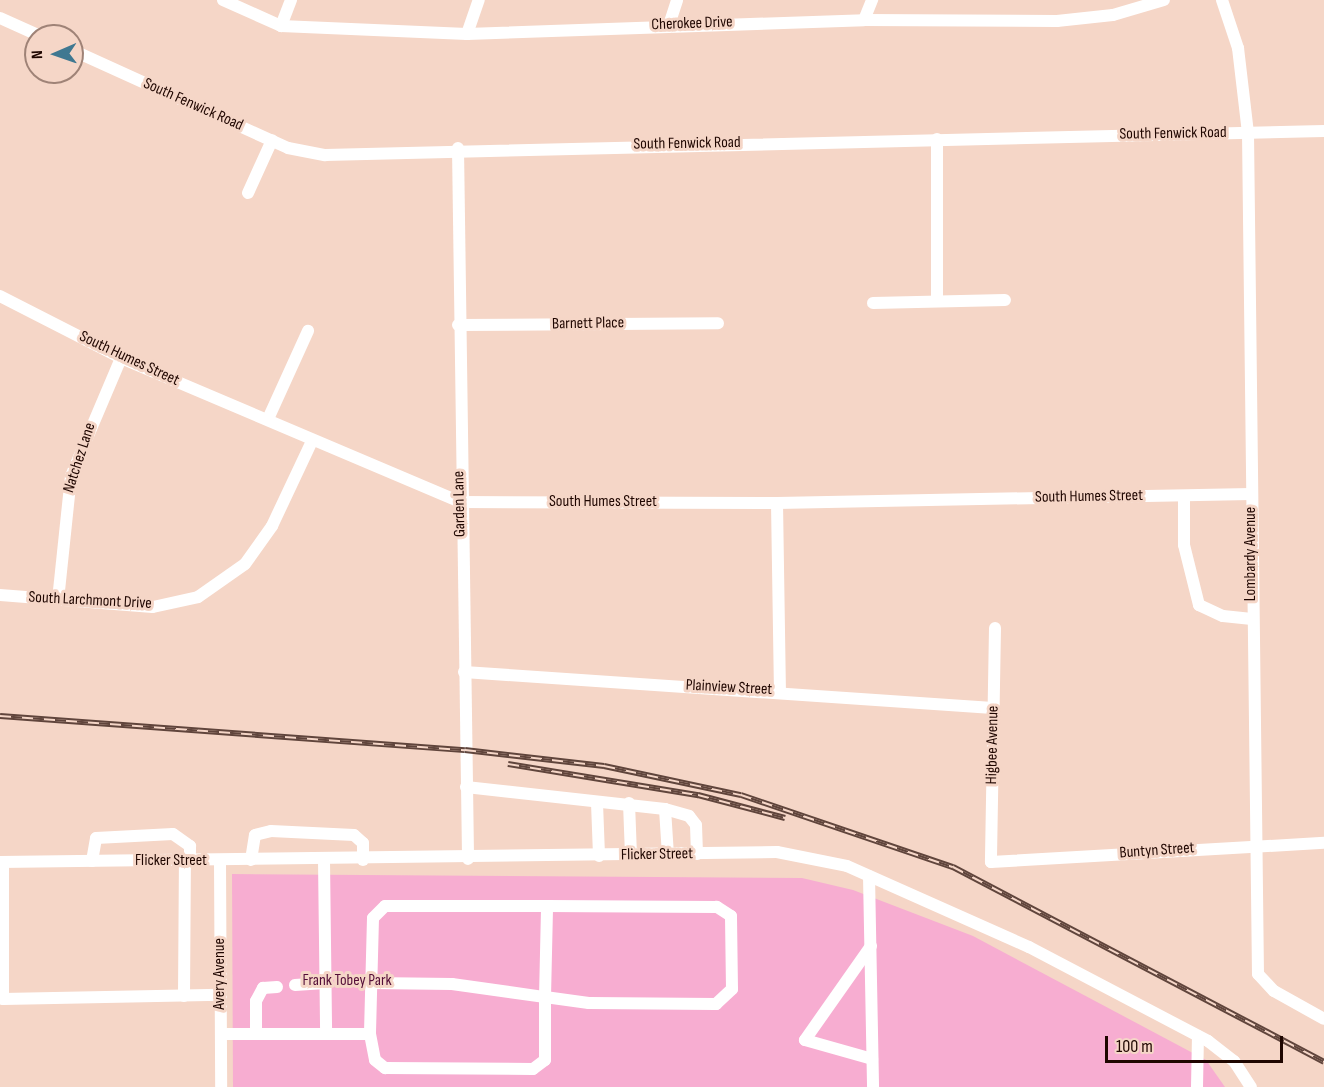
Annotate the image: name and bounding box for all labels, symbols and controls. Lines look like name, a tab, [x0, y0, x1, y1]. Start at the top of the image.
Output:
street label: Cherokee Drive	[651, 13, 733, 35]
north arrow	[24, 24, 84, 84]
text: N	[28, 50, 47, 59]
street label: South Fenwick Road	[140, 74, 246, 136]
street label: South Fenwick Road	[1119, 123, 1227, 145]
street label: South Fenwick Road	[633, 133, 741, 155]
street label: Barnett Place	[552, 314, 624, 334]
street label: South Humes Street	[76, 327, 182, 391]
street label: Natchez Lane	[60, 421, 100, 495]
street label: Garden Lane	[450, 471, 470, 537]
street label: South Humes Street	[1035, 486, 1143, 508]
street label: South Humes Street	[549, 492, 657, 512]
street label: Lombardy Avenue	[1241, 507, 1261, 601]
street label: South Larchmont Drive	[28, 588, 152, 614]
street label: Plainview Street	[685, 676, 773, 700]
street label: Higbee Avenue	[983, 706, 1003, 784]
street label: Buntyn Street	[1119, 839, 1195, 863]
street label: Flicker Street	[621, 845, 693, 865]
street label: Flicker Street	[135, 851, 207, 871]
street label: Avery Avenue	[210, 938, 230, 1010]
park label: Frank Tobey Park	[302, 971, 392, 991]
scale bar	[1108, 1024, 1286, 1062]
text: 100 m	[1116, 1036, 1153, 1057]

